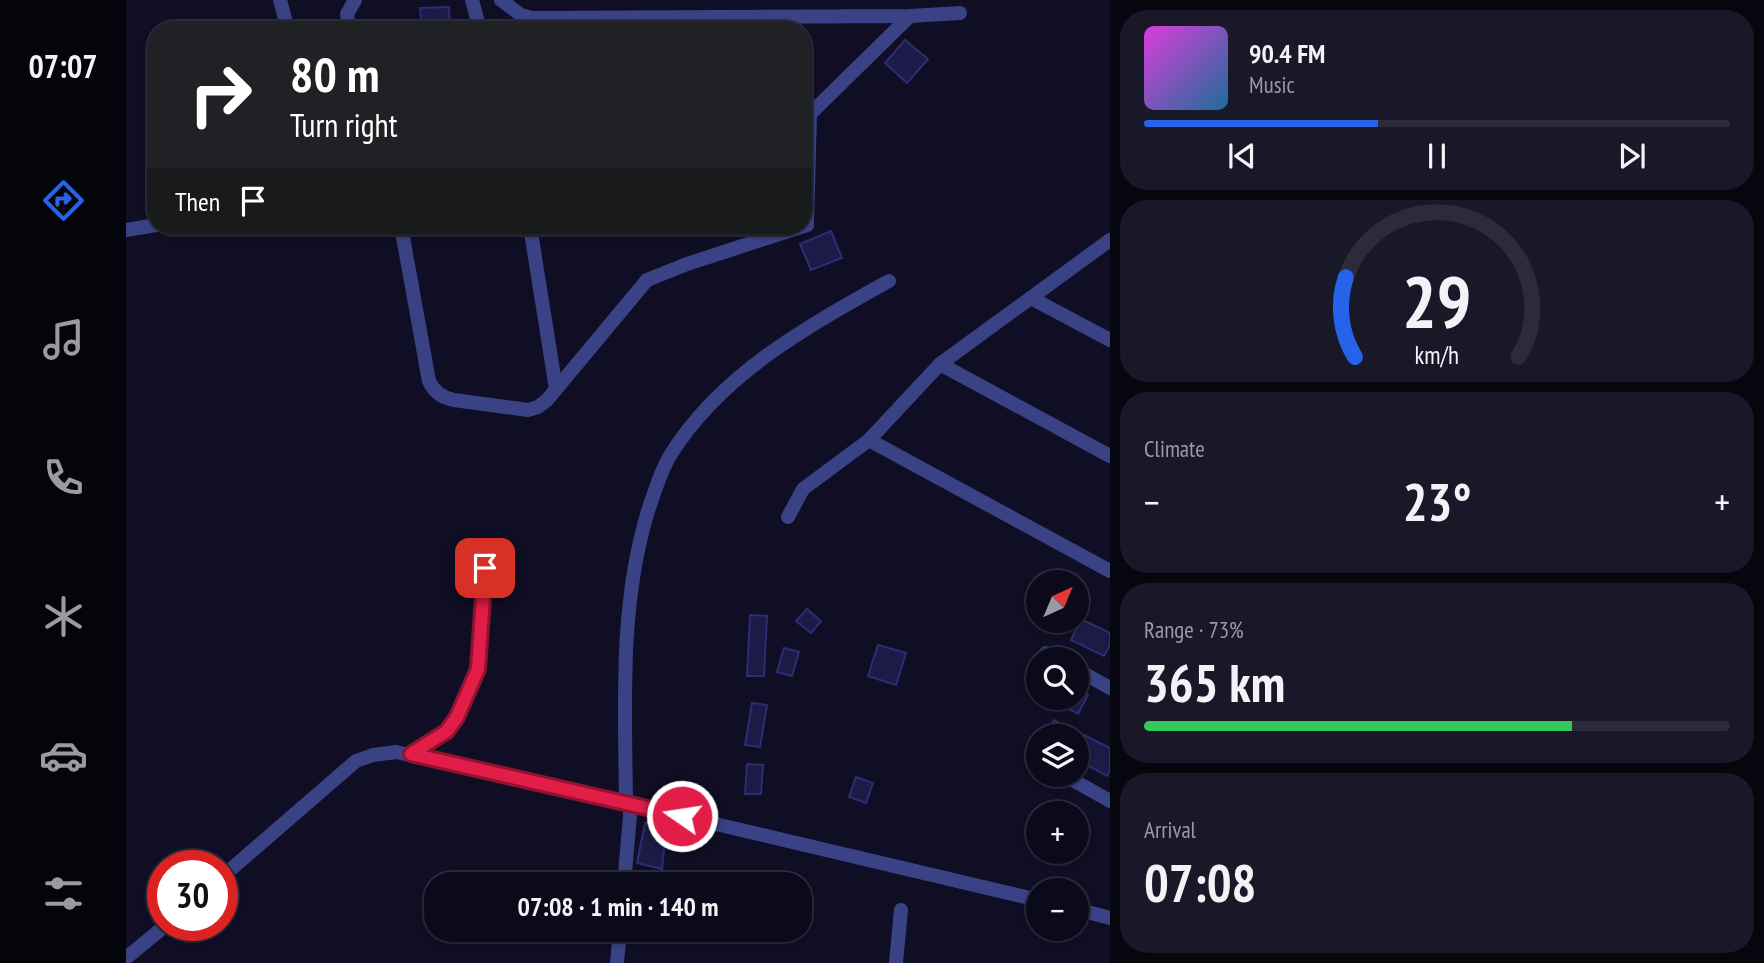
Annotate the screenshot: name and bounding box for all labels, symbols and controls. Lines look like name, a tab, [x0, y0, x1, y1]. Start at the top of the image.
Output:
text: 90.4 FM	[1249, 37, 1325, 70]
text: 80 m	[290, 42, 379, 106]
text: 07:07	[28, 45, 98, 87]
icon: right	[175, 49, 266, 140]
text: Music	[1249, 70, 1295, 99]
text: Turn right	[290, 104, 398, 146]
icon: previous	[1223, 137, 1261, 175]
icon: pause	[1418, 137, 1456, 175]
icon: next	[1613, 137, 1651, 175]
icon: directions	[39, 176, 88, 225]
icon: arrive	[234, 182, 272, 220]
text: Then	[175, 185, 220, 218]
text: 29	[1402, 254, 1472, 348]
icon: music	[39, 315, 88, 364]
text: km/h	[1415, 339, 1459, 371]
text: Climate	[1144, 434, 1205, 463]
icon: phone	[39, 453, 88, 502]
text: 23°	[1403, 468, 1471, 535]
text: −	[1144, 477, 1160, 526]
text: +	[1714, 477, 1730, 526]
pin	[455, 538, 515, 598]
icon: arrive	[466, 549, 504, 587]
north arrow	[1026, 570, 1088, 634]
map controls	[1026, 570, 1089, 941]
icon: climate	[39, 592, 88, 641]
text: Range · 73%	[1144, 615, 1244, 644]
button: search	[1026, 647, 1089, 710]
text: 365 km	[1144, 649, 1285, 716]
button: layers	[1026, 724, 1089, 787]
icon: car	[39, 731, 88, 780]
position arrow	[645, 779, 719, 853]
button: +	[1026, 801, 1089, 864]
text: Arrival	[1144, 815, 1196, 844]
text: 07:08	[1144, 849, 1256, 916]
speed limit sign: 30	[147, 850, 238, 941]
icon: filters	[39, 869, 88, 918]
button: −	[1026, 878, 1089, 941]
text: 07:08 · 1 min · 140 m	[518, 890, 718, 923]

